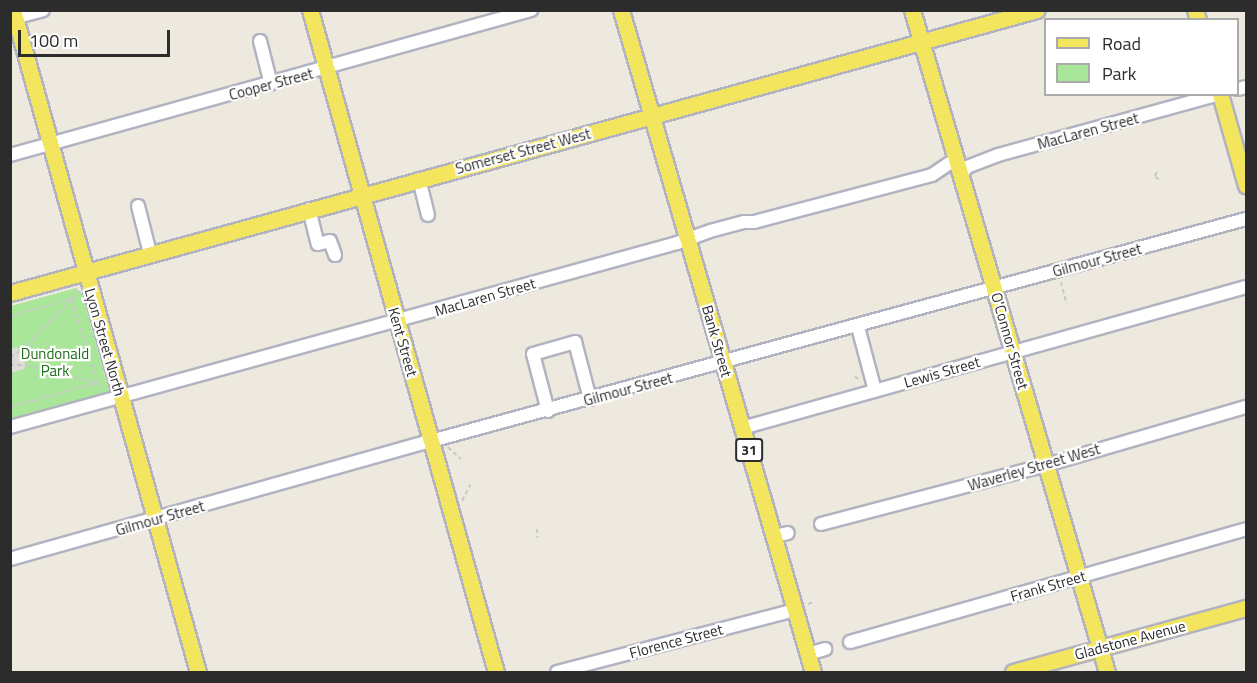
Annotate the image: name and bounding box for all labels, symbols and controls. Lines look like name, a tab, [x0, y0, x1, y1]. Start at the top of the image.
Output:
scale bar	[21, 18, 172, 56]
legend	[1044, 18, 1239, 96]
text: 100 m	[29, 27, 78, 54]
text: Road	[1102, 30, 1141, 57]
text: Park	[1102, 60, 1136, 87]
street label: Cooper Street	[227, 64, 315, 104]
street label: MacLaren Street	[1035, 109, 1141, 153]
street label: Somerset Street West	[453, 124, 593, 178]
street label: Gilmour Street	[1050, 239, 1144, 281]
street label: MacLaren Street	[433, 274, 537, 320]
street label: Lyon Street North	[81, 286, 129, 398]
street label: O'Connor Street	[988, 290, 1032, 392]
street label: Bank Street	[698, 303, 736, 379]
street label: Kent Street	[385, 305, 421, 379]
park label: Dundonald Park	[21, 344, 89, 379]
street label: Lewis Street	[902, 353, 982, 391]
street label: Gilmour Street	[581, 368, 675, 410]
road number: 31	[734, 439, 764, 461]
street label: Waverley Street West	[966, 440, 1102, 494]
street label: Gilmour Street	[114, 497, 206, 539]
street label: Frank Street	[1008, 567, 1088, 605]
street label: Gladstone Avenue	[1073, 617, 1187, 663]
street label: Florence Street	[627, 620, 725, 662]

